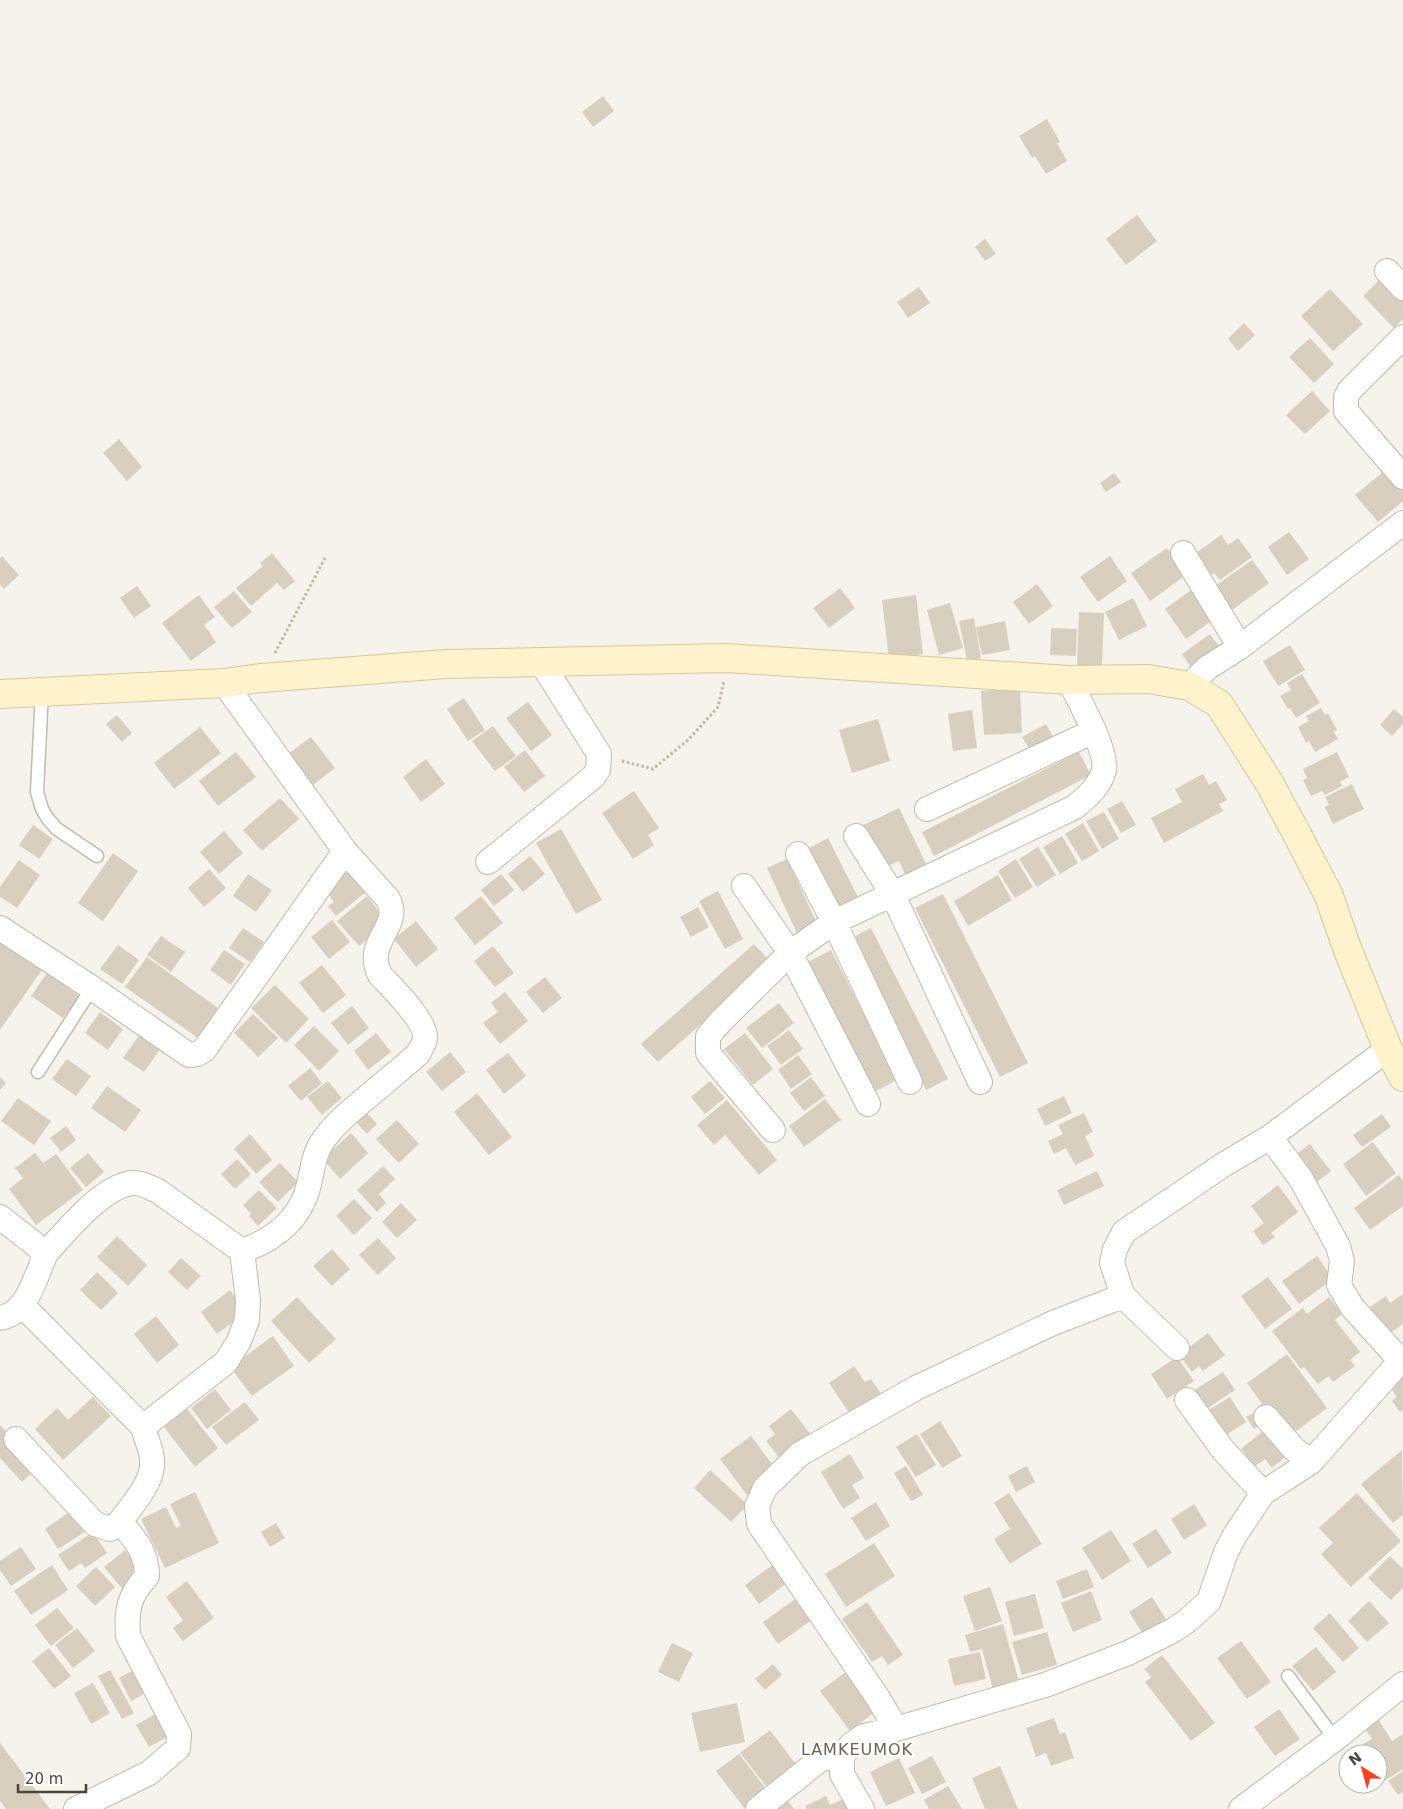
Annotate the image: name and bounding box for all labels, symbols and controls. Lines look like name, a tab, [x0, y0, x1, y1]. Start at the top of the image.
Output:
district label: LAMKEUMOK	[801, 1740, 913, 1759]
north arrow	[1338, 1744, 1388, 1794]
text: N	[1346, 1749, 1365, 1769]
scale bar	[18, 1762, 85, 1794]
text: 20 m	[25, 1770, 63, 1788]

